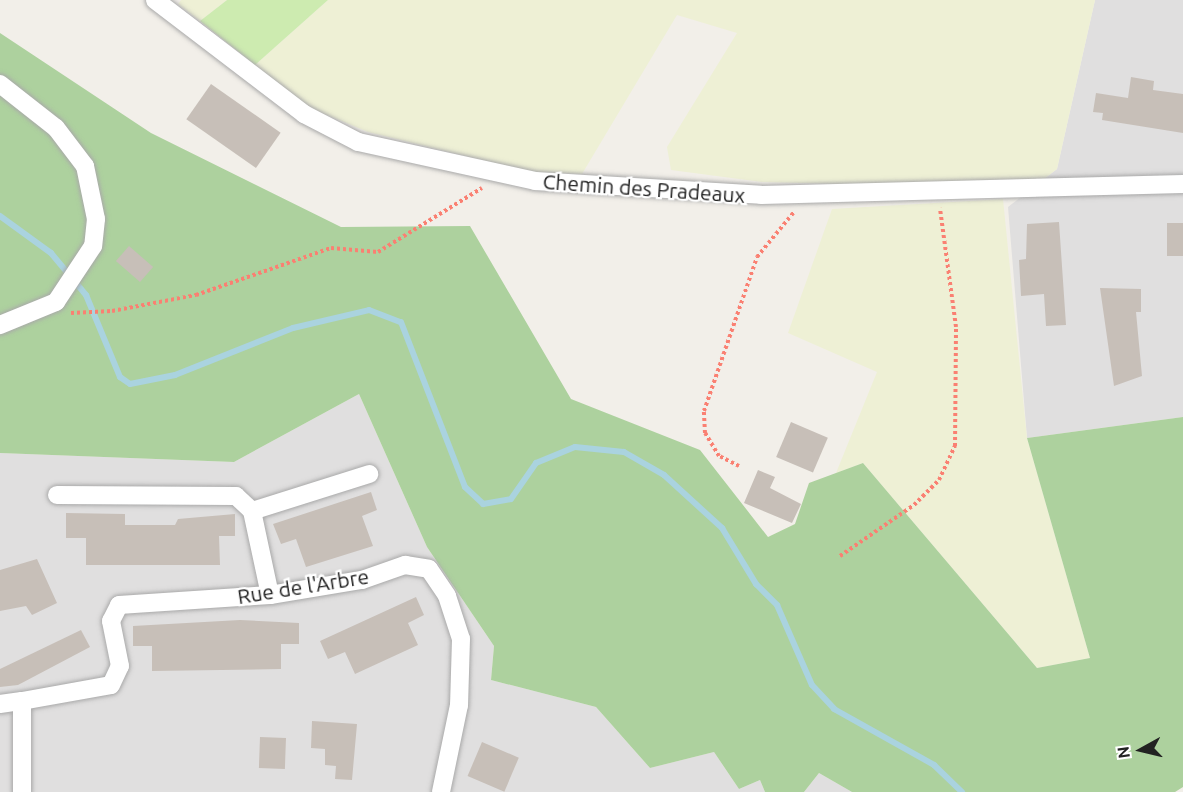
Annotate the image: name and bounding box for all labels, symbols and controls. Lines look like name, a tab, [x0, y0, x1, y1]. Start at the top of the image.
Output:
street label: Chemin des Pradeaux	[542, 168, 746, 208]
street label: Rue de l'Arbre	[235, 563, 371, 609]
north arrow	[1111, 720, 1171, 780]
text: N	[1113, 745, 1133, 760]

